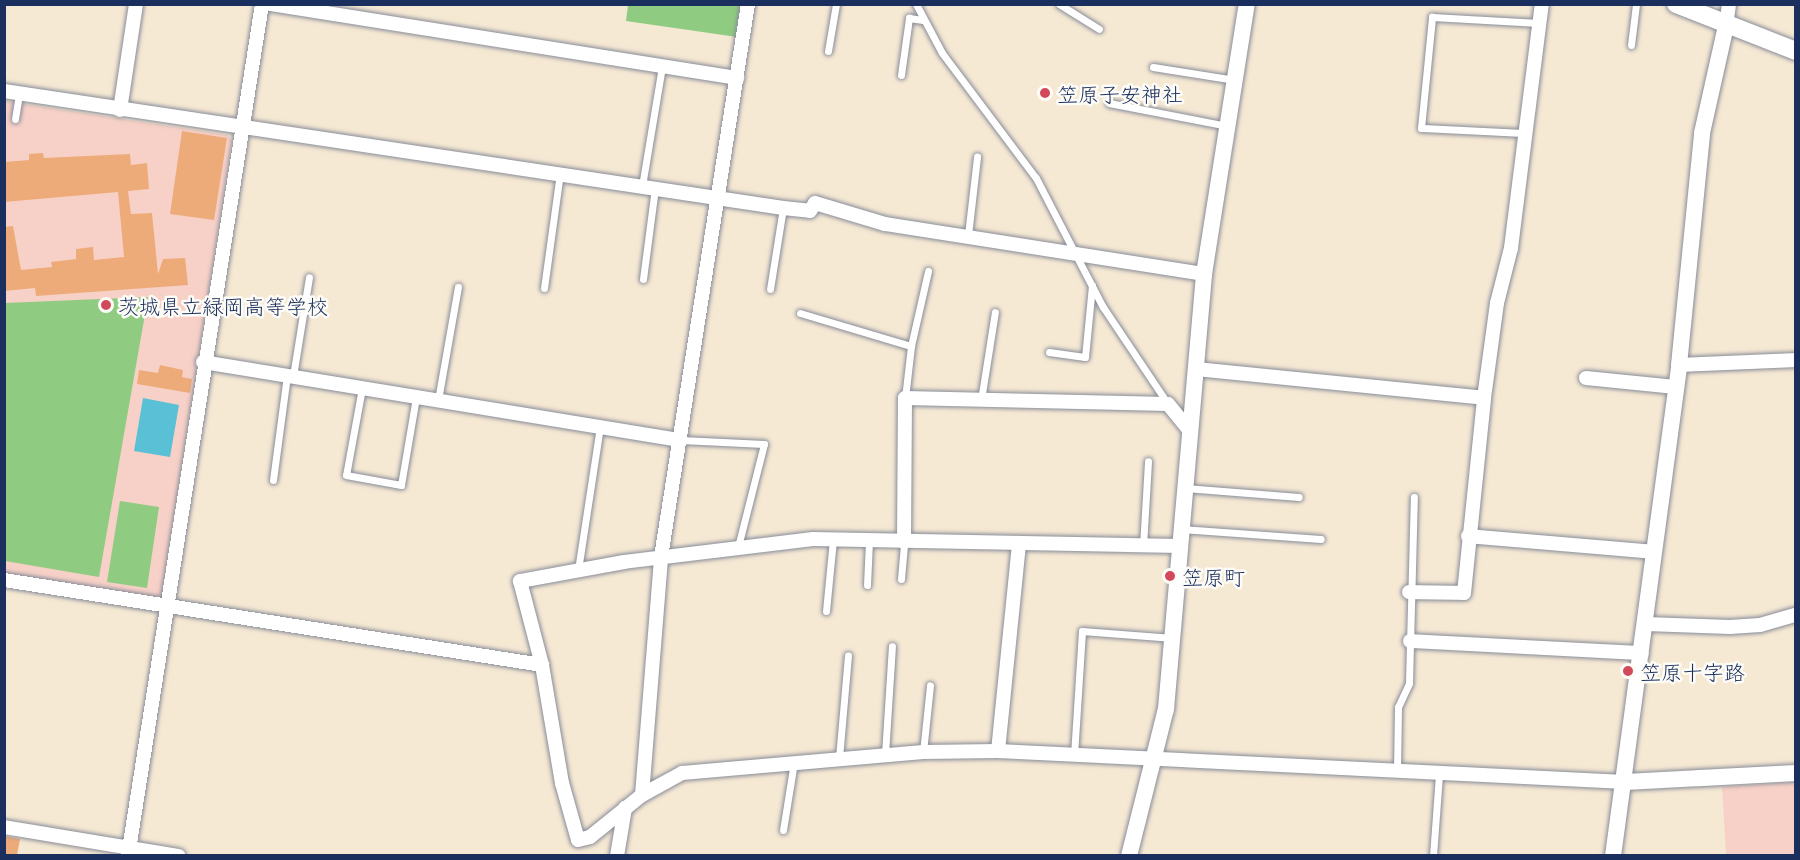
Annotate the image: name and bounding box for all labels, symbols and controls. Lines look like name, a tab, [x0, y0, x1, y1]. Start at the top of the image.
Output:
place label: 笠原子安神社	[1057, 80, 1183, 106]
marker: 笠原子安神社	[1038, 86, 1052, 100]
place label: 茨城県立緑岡高等学校	[118, 292, 328, 318]
marker: 茨城県立緑岡高等学校	[99, 298, 113, 312]
place label: 笠原町	[1182, 563, 1245, 589]
marker: 笠原町	[1163, 569, 1177, 583]
place label: 笠原十字路	[1640, 658, 1745, 684]
marker: 笠原十字路	[1621, 664, 1635, 678]

